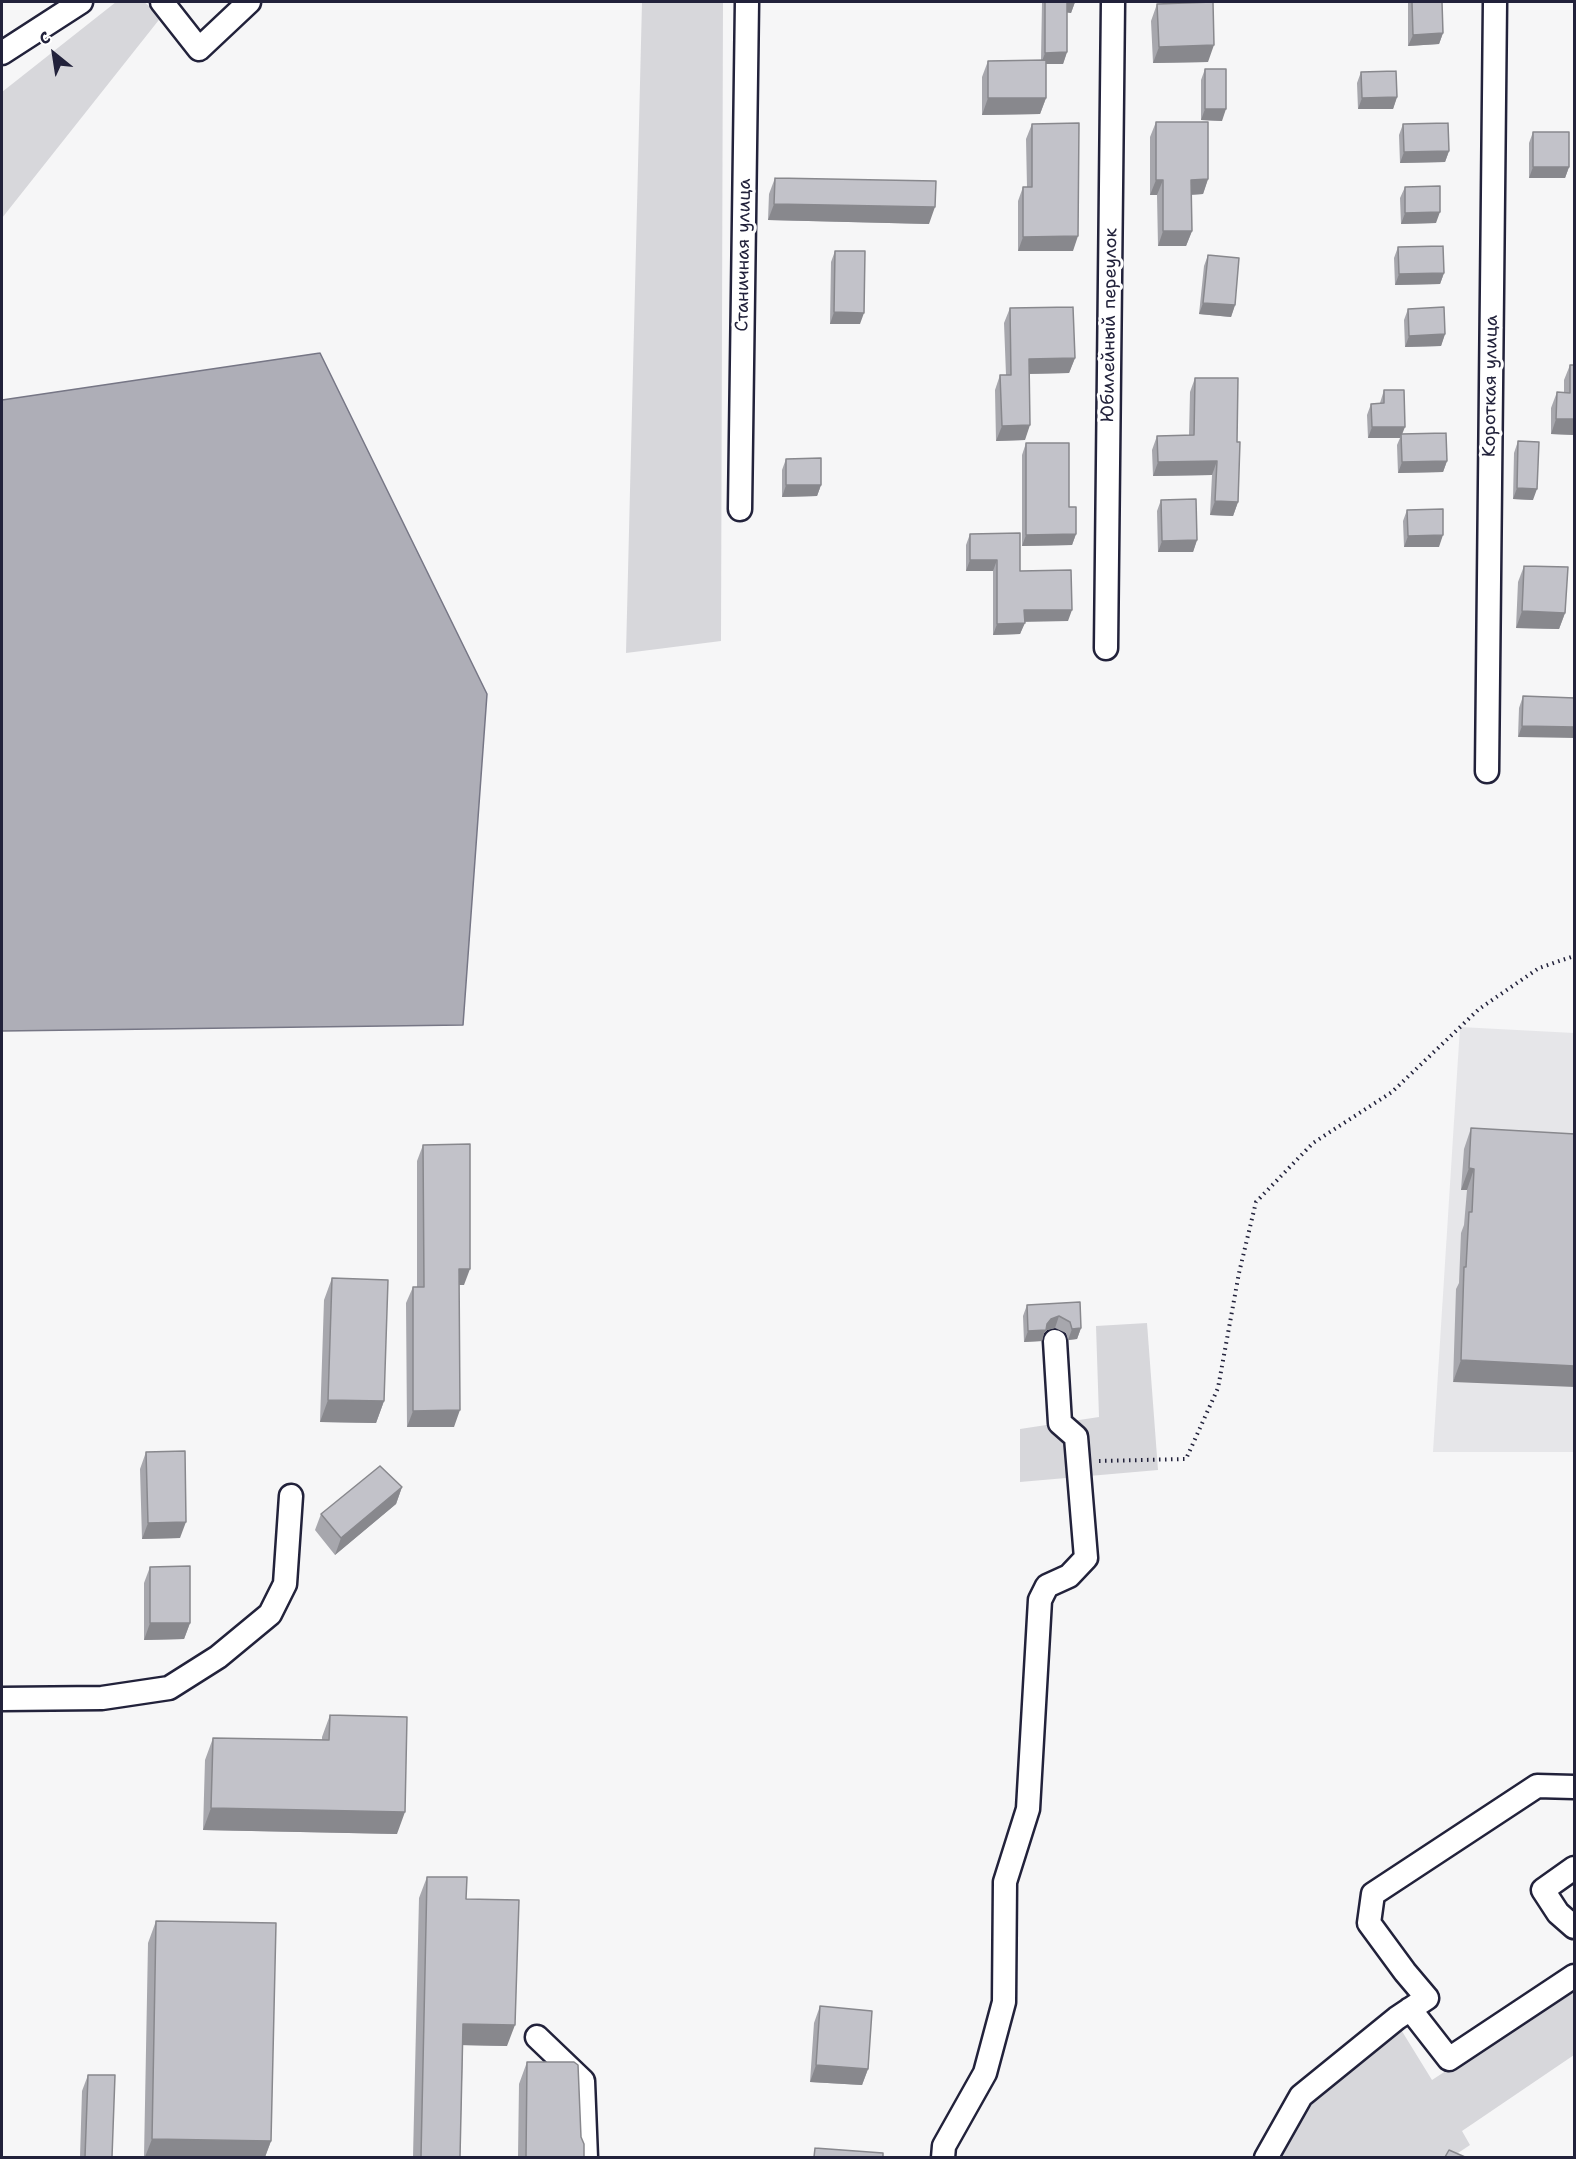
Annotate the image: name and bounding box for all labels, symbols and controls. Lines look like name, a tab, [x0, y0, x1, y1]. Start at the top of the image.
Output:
north arrow	[24, 24, 84, 84]
text: С	[35, 26, 54, 50]
street label: Станичная улица	[732, 178, 756, 332]
street label: Юбилейный переулок	[1098, 228, 1122, 422]
street label: Короткая улица	[1479, 315, 1503, 457]

